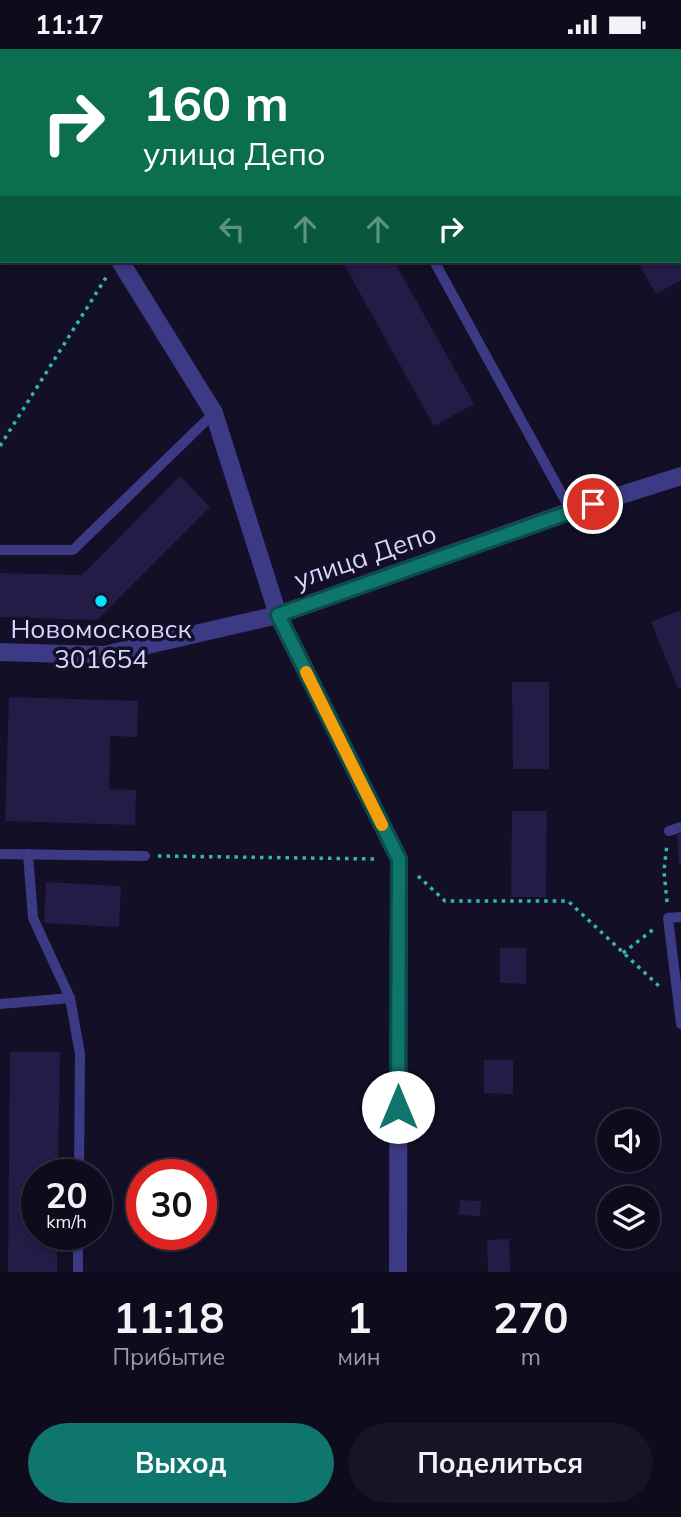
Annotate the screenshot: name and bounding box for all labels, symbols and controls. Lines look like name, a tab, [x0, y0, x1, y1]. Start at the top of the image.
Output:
text: 11:17	[35, 8, 104, 41]
text: 160 m	[143, 72, 289, 133]
icon: right	[28, 77, 119, 168]
text: улица Депо	[143, 133, 326, 173]
icon: left	[213, 210, 251, 248]
icon: ahead	[286, 210, 324, 248]
icon: ahead	[359, 210, 397, 248]
icon: right	[432, 210, 470, 248]
pin	[563, 474, 623, 534]
icon: arrive	[574, 485, 612, 523]
street label: улица Депо	[289, 516, 441, 596]
marker: Новомосковск 301654	[93, 593, 109, 609]
place label: Новомосковск 301654	[10, 612, 192, 675]
position arrow	[361, 1070, 435, 1144]
map controls	[597, 1109, 660, 1249]
button: sound	[597, 1109, 660, 1172]
speed limit sign: 30	[126, 1159, 217, 1250]
text: 20	[45, 1173, 88, 1217]
button: layers	[597, 1186, 660, 1249]
text: km/h	[46, 1210, 87, 1233]
text: 11:18	[113, 1291, 224, 1344]
text: 1	[346, 1291, 372, 1344]
text: 270	[493, 1291, 569, 1344]
text: Прибытие	[112, 1342, 225, 1371]
text: мин	[338, 1342, 381, 1371]
text: m	[521, 1342, 541, 1371]
button: Выход	[28, 1423, 334, 1503]
button: Поделиться	[348, 1423, 653, 1503]

